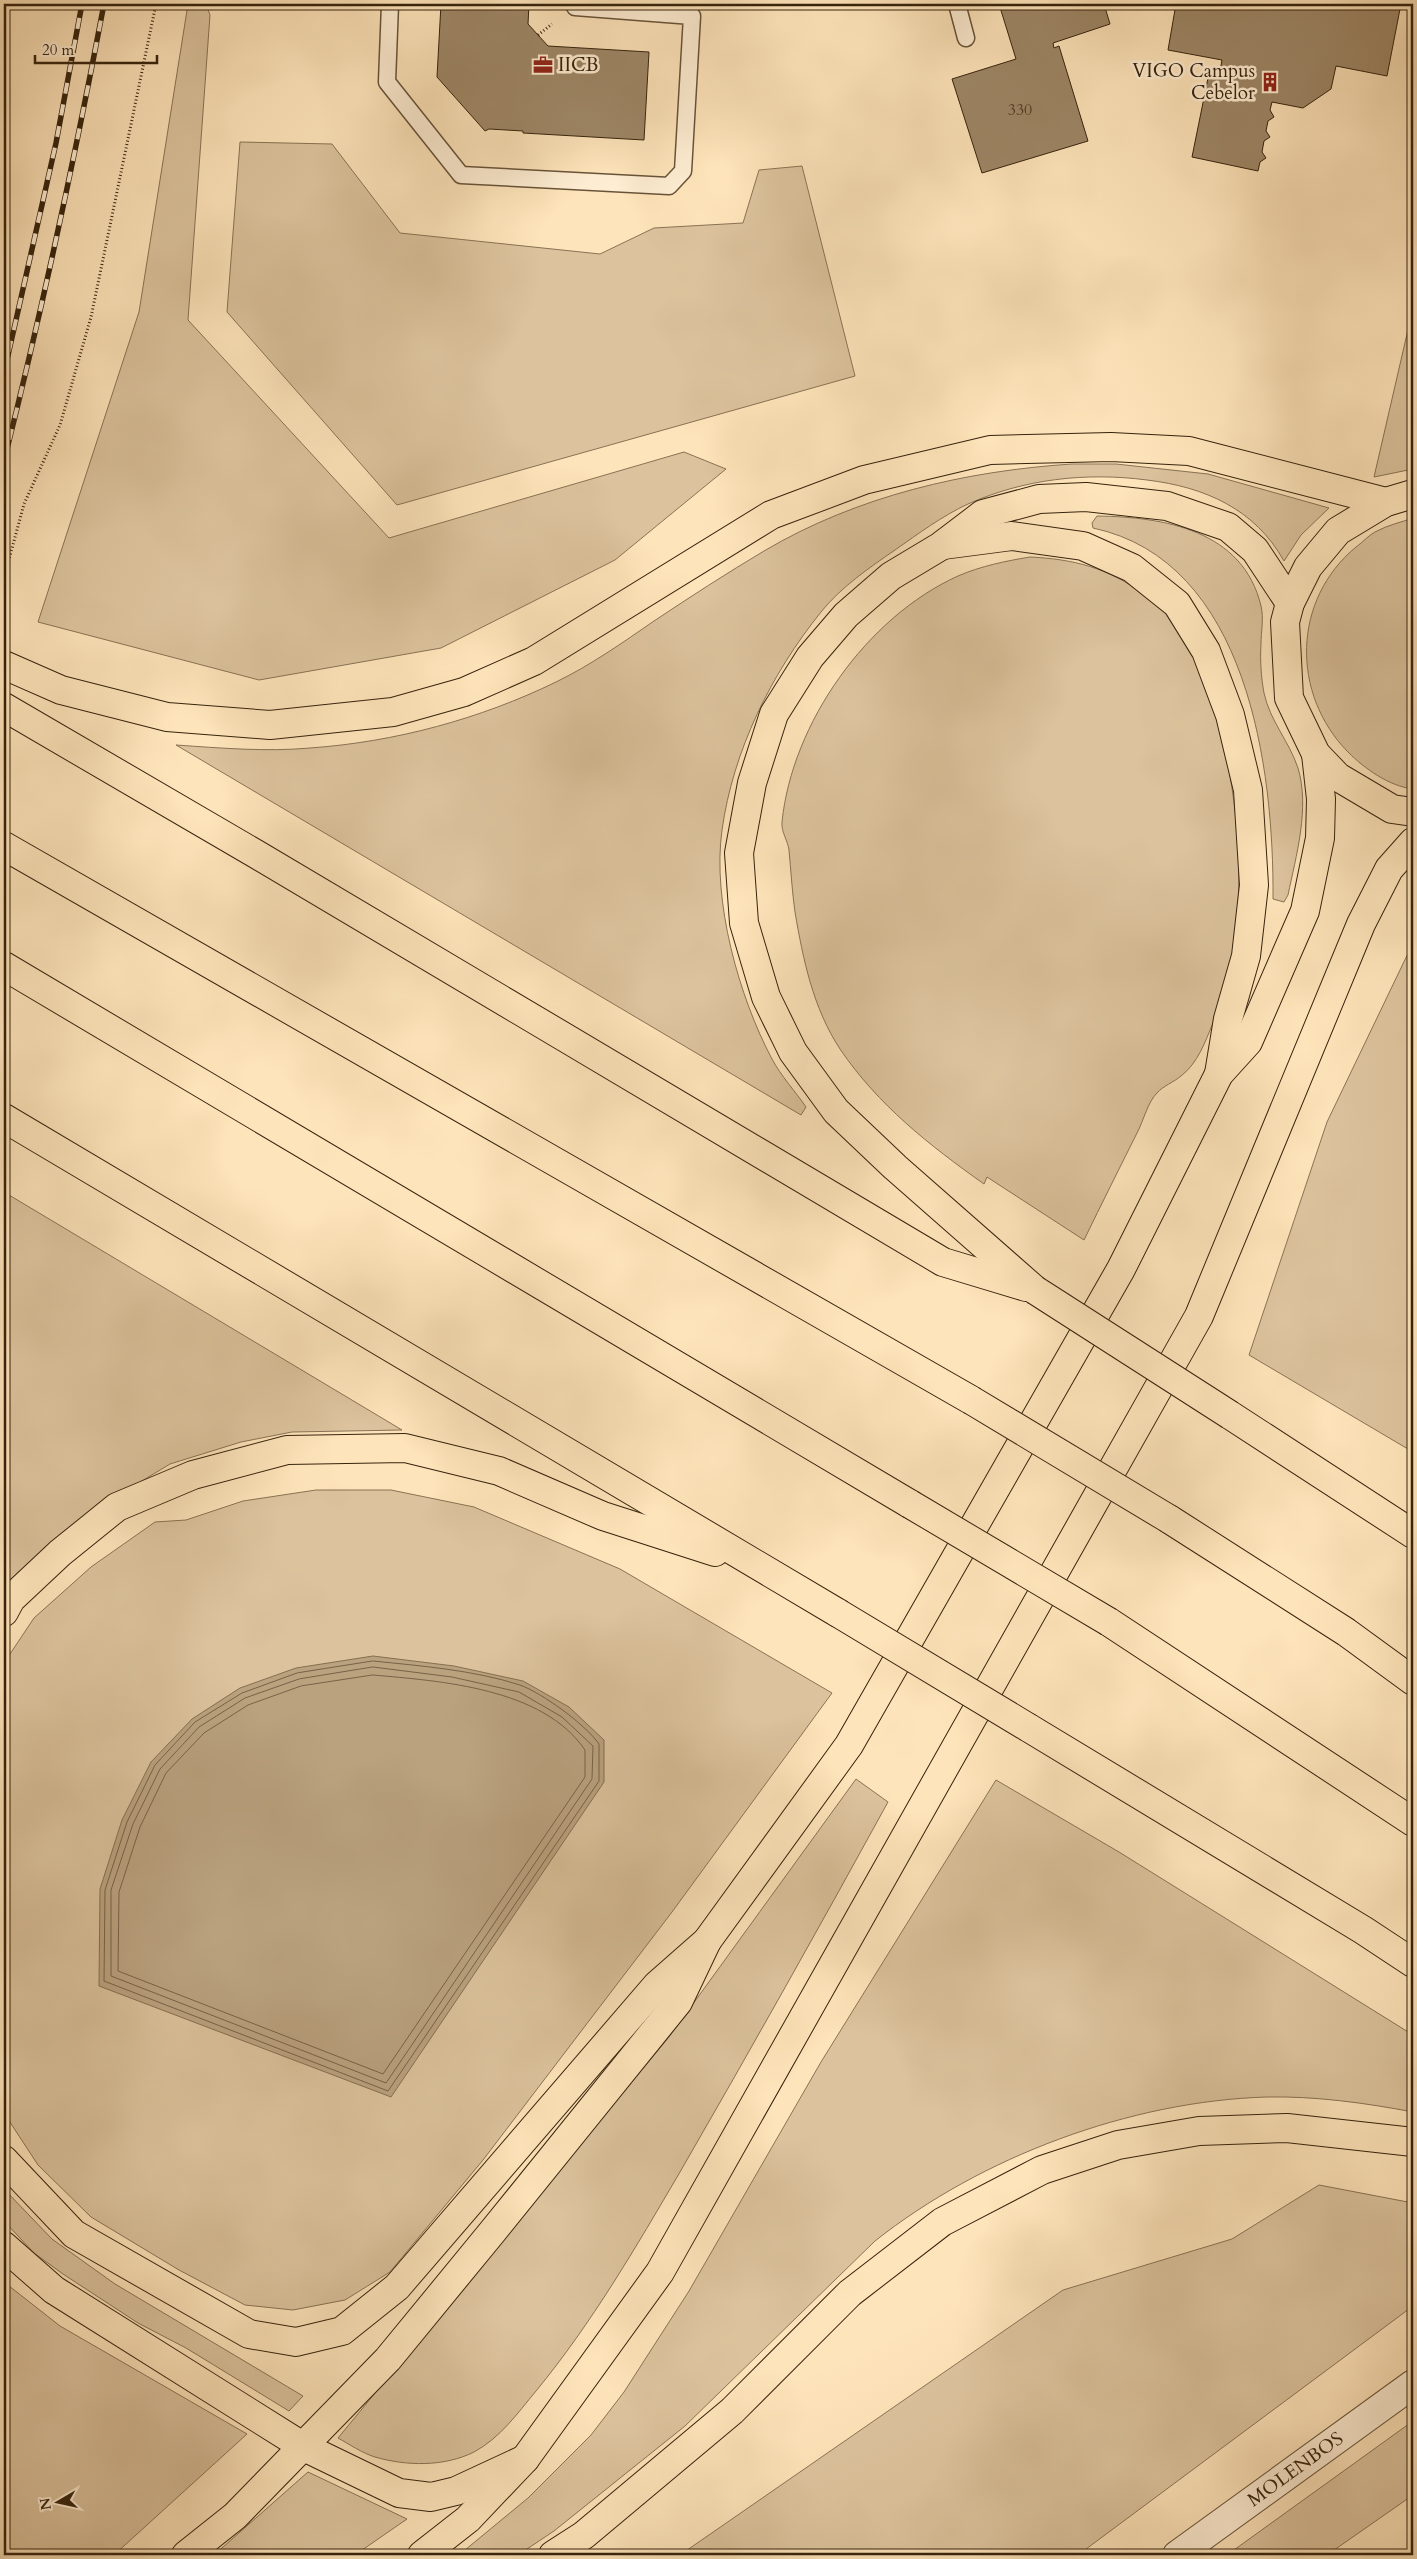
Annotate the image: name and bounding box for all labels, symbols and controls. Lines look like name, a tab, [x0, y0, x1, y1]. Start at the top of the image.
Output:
scale bar	[35, 32, 158, 64]
text: 20 m	[42, 40, 74, 60]
place label: IICB	[558, 52, 598, 78]
office icon: IICB	[532, 54, 554, 76]
place label: VIGO Campus Cebelor	[1132, 58, 1255, 106]
building icon: VIGO Campus Cebelor	[1259, 71, 1281, 93]
house number: 330	[1008, 99, 1032, 121]
street label: MOLENBOS	[1242, 2426, 1348, 2513]
north arrow	[32, 2476, 82, 2526]
text: N	[35, 2496, 56, 2511]

